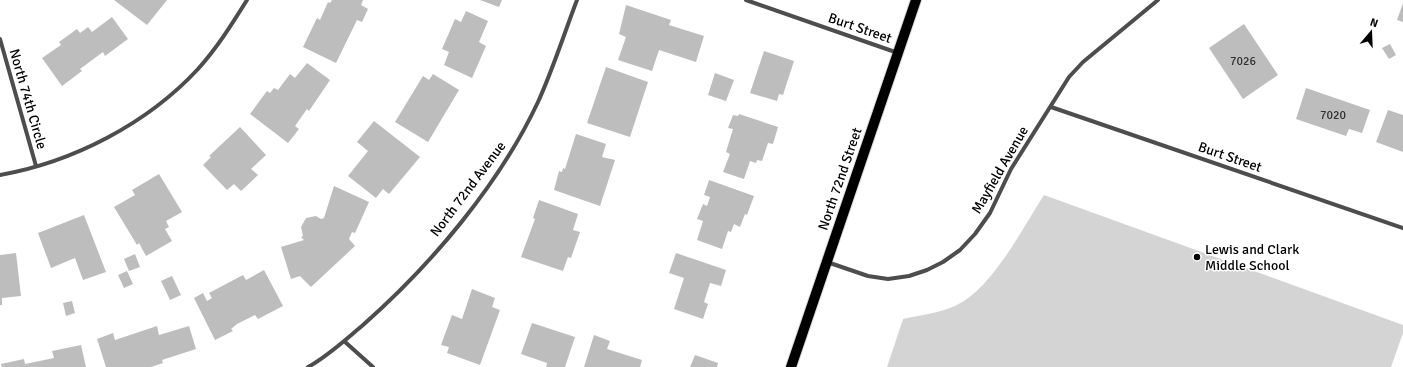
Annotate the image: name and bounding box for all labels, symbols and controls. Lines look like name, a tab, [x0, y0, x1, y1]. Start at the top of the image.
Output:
street label: Burt Street	[826, 9, 894, 47]
north arrow	[1351, 12, 1391, 52]
text: N	[1368, 16, 1380, 30]
street label: North 74th Circle	[6, 47, 50, 151]
house number: 7026	[1230, 54, 1256, 69]
house number: 7020	[1320, 108, 1346, 123]
street label: Mayfield Avenue	[968, 123, 1032, 217]
street label: North 72nd Street	[814, 125, 866, 233]
street label: North 72nd Avenue	[427, 138, 509, 240]
street label: Burt Street	[1196, 138, 1264, 176]
place label: Lewis and Clark Middle School	[1205, 241, 1299, 274]
marker: Lewis and Clark Middle School	[1192, 252, 1202, 262]

